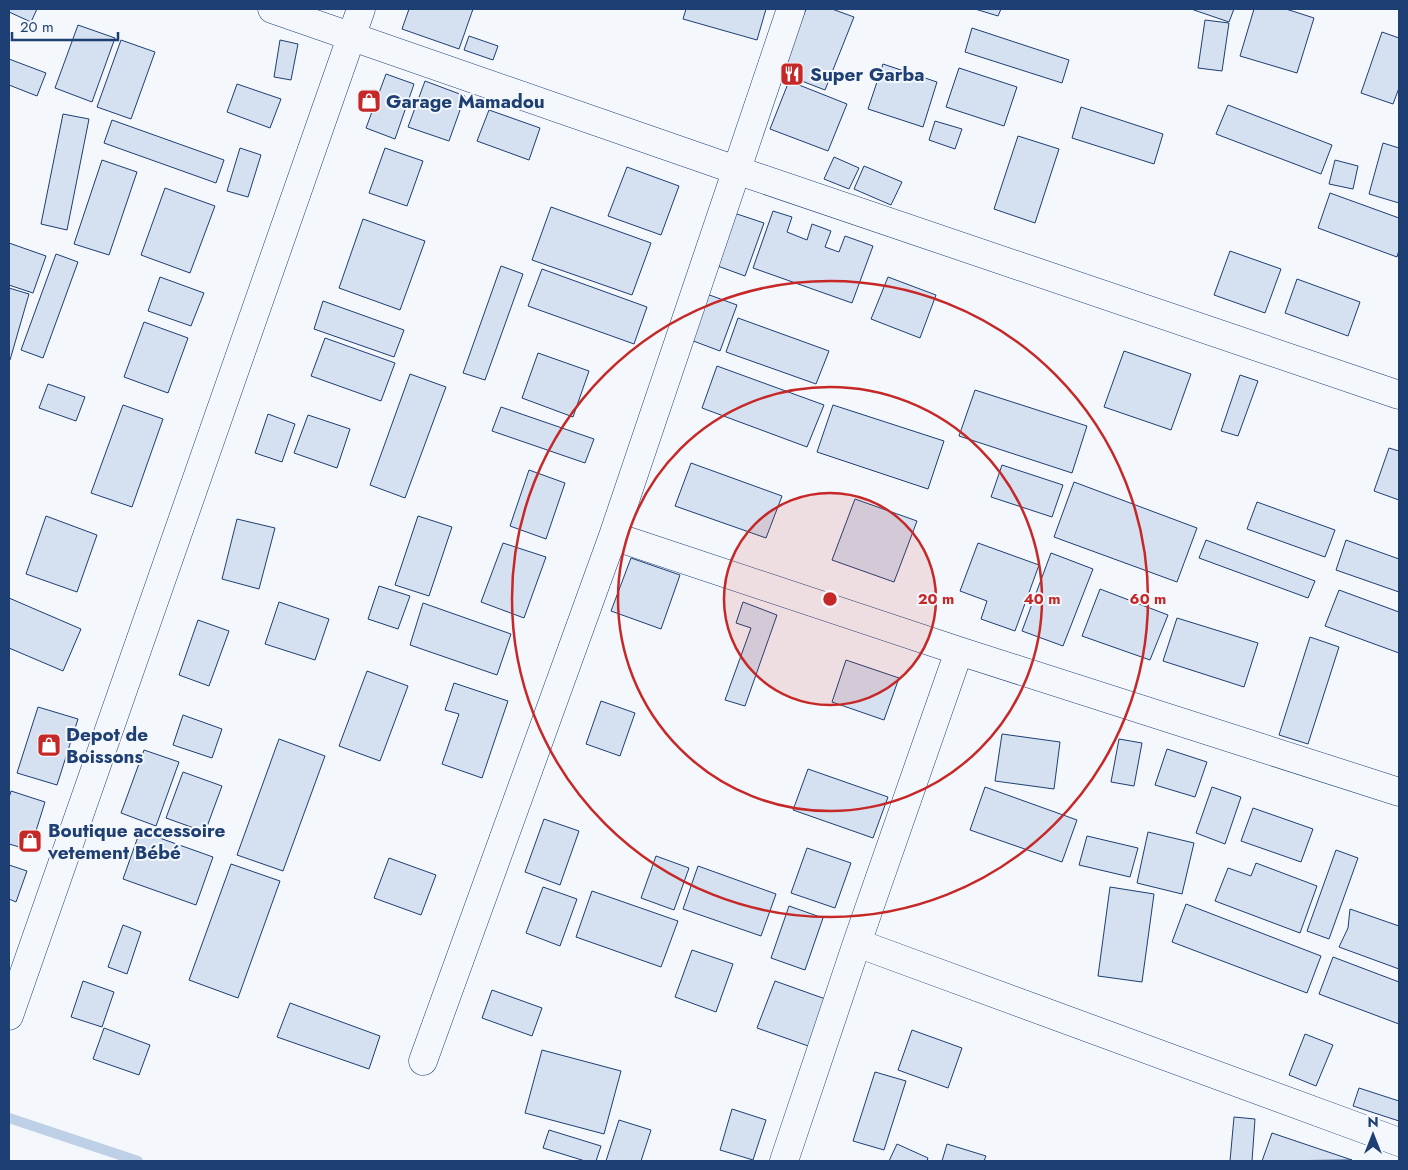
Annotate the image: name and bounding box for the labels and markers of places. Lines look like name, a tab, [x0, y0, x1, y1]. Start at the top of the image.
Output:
restaurant icon: Super Garba	[779, 61, 805, 87]
place label: Super Garba	[810, 61, 924, 88]
shop icon: Garage Mamadou	[356, 88, 382, 114]
place label: Garage Mamadou	[386, 88, 545, 115]
centre of rings	[821, 590, 839, 608]
place label: Depot de Boissons	[66, 721, 148, 770]
shop icon: Depot de Boissons	[36, 732, 62, 758]
place label: Boutique accessoire vetement Bébé	[47, 817, 225, 866]
shop icon: Boutique accessoire vetement Bébé	[17, 828, 43, 854]

